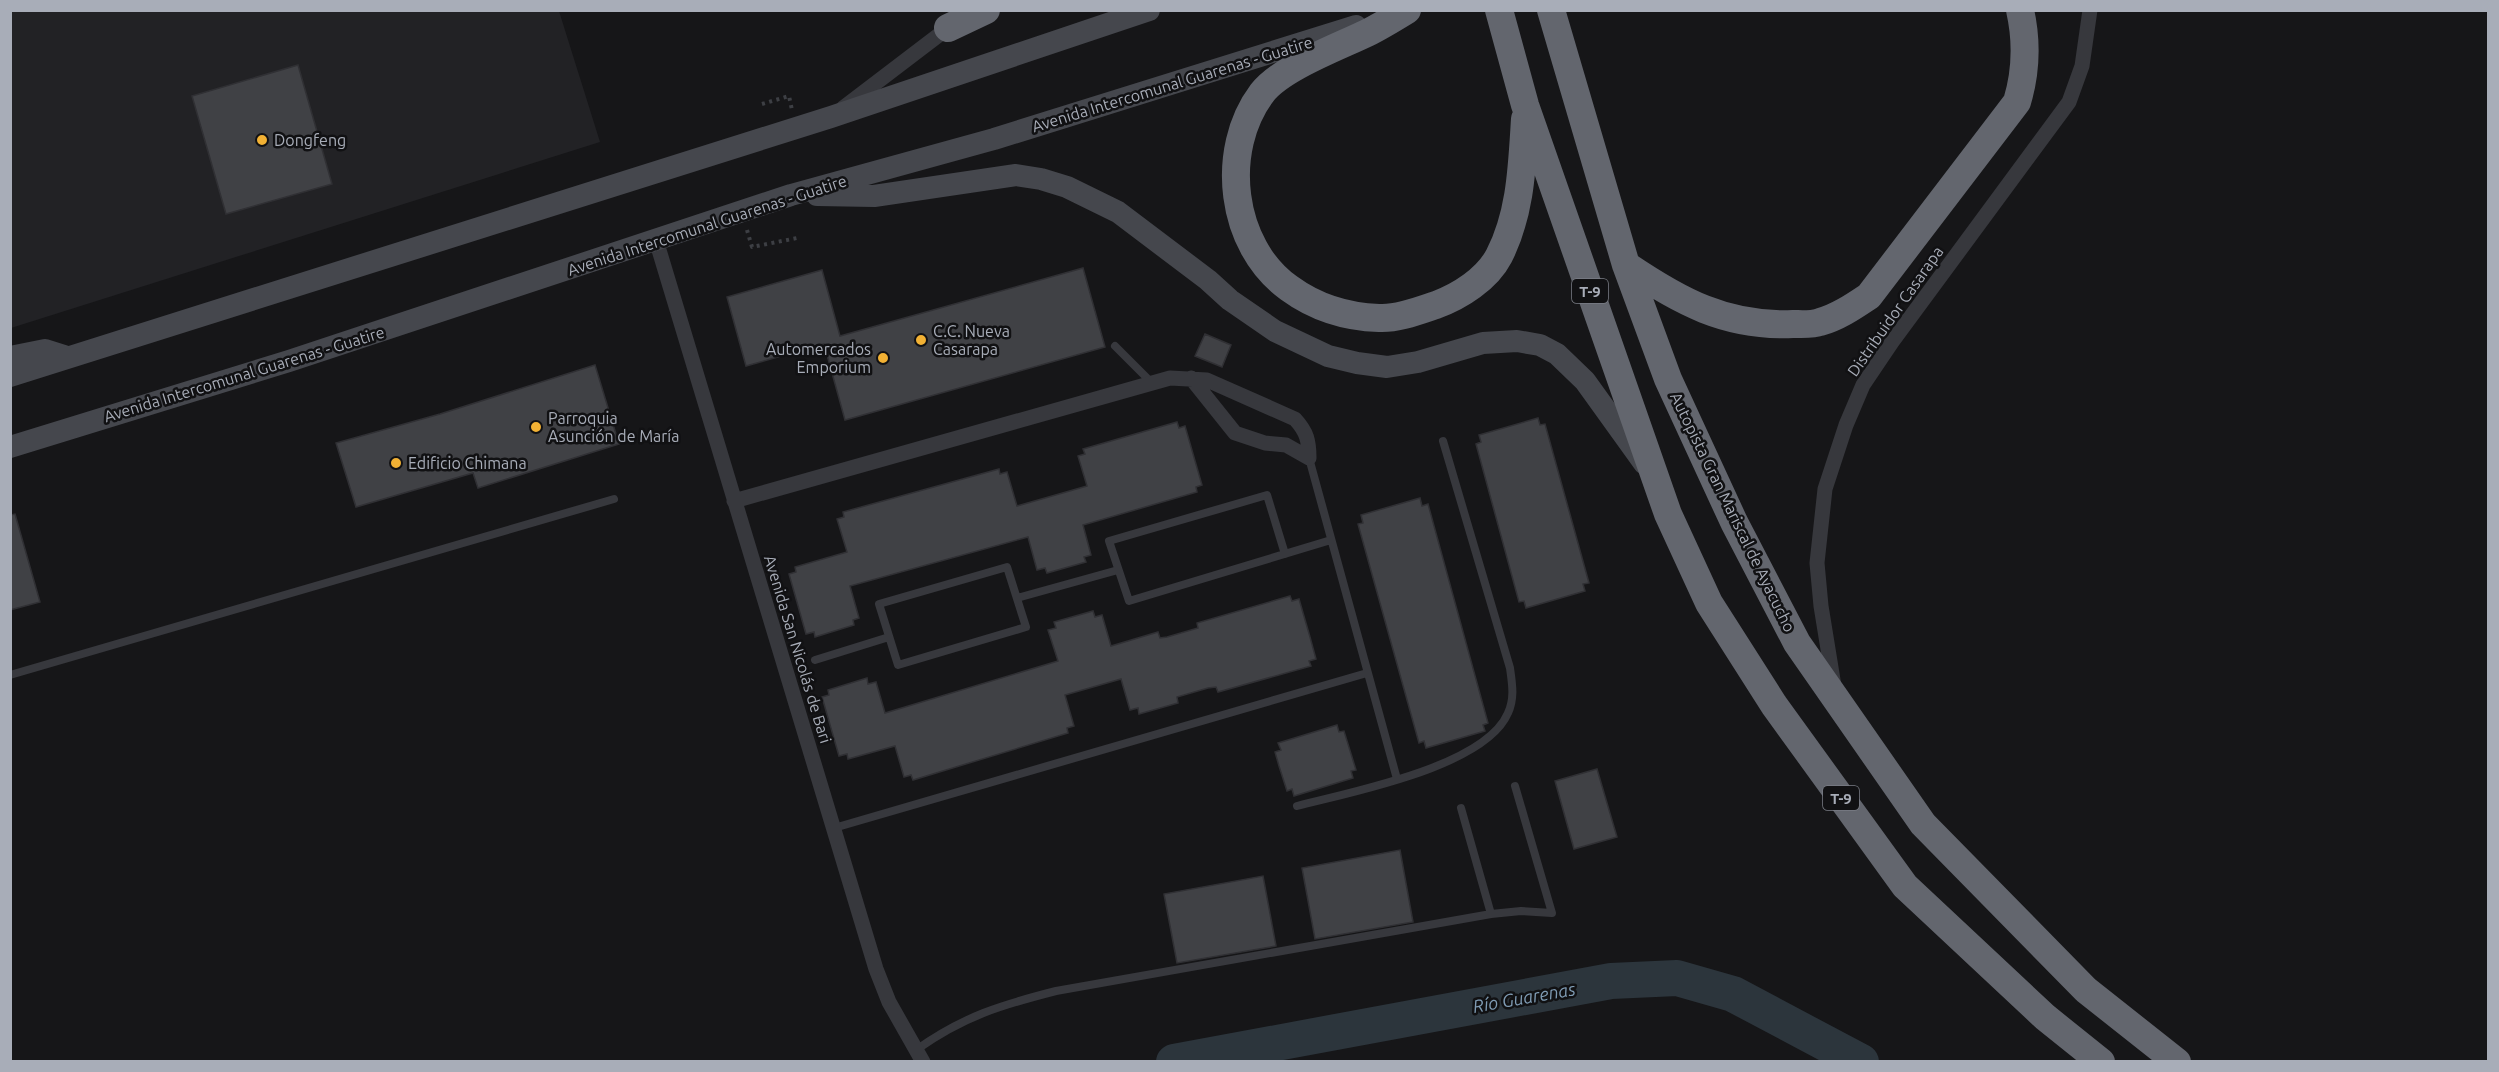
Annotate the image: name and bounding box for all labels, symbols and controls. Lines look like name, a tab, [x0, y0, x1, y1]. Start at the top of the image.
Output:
street label: Avenida Intercomunal Guarenas - Guatire	[1030, 33, 1314, 135]
place label: Dongfeng	[274, 131, 346, 149]
marker: Dongfeng	[255, 133, 269, 147]
street label: Avenida Intercomunal Guarenas - Guatire	[565, 171, 849, 279]
street label: Distribuidor Casarapa	[1843, 243, 1947, 379]
road number: T-9	[1572, 279, 1608, 303]
place label: C.C. Nueva Casarapa	[933, 322, 1010, 358]
street label: Avenida Intercomunal Guarenas - Guatire	[102, 323, 386, 425]
marker: C.C. Nueva Casarapa	[914, 333, 928, 347]
place label: Automercados Emporium	[766, 340, 871, 376]
marker: Automercados Emporium	[876, 351, 890, 365]
street label: Autopista Gran Mariscal de Ayacucho	[1667, 389, 1799, 635]
place label: Parroquia Asunción de María	[548, 409, 679, 445]
marker: Parroquia Asunción de María	[529, 420, 543, 434]
place label: Edificio Chimana	[408, 454, 527, 472]
marker: Edificio Chimana	[389, 456, 403, 470]
street label: Avenida San Nicolás de Bari	[761, 553, 835, 745]
road number: T-9	[1823, 786, 1859, 810]
water label: Río Guarenas	[1471, 978, 1577, 1016]

